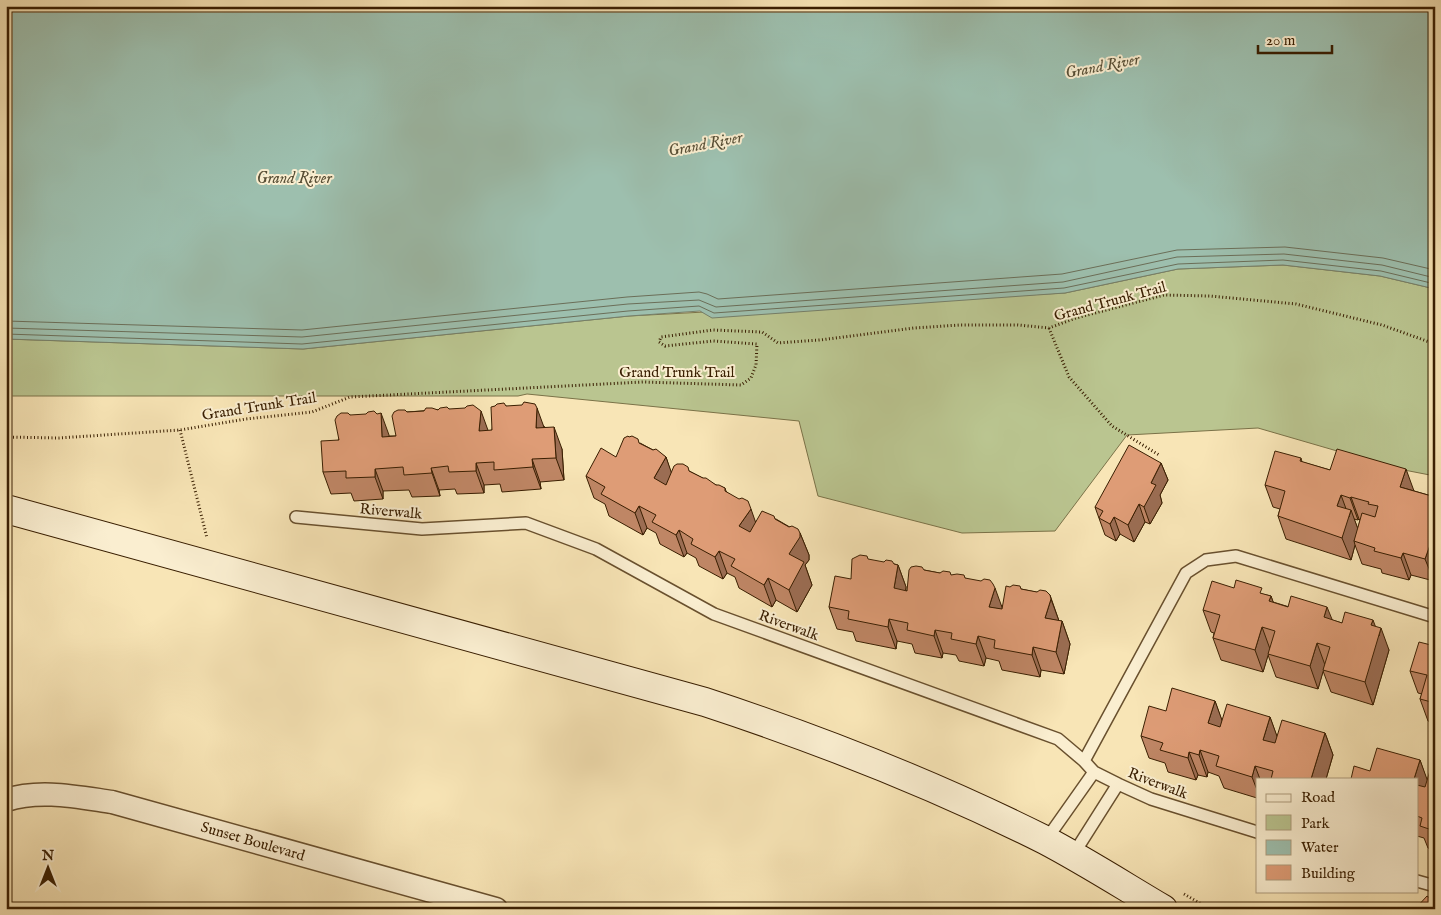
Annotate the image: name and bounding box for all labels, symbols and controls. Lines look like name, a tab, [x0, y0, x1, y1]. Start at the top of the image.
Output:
scale bar	[1258, 22, 1332, 54]
text: 20 m	[1266, 31, 1296, 50]
water label: Grand River	[1064, 50, 1143, 84]
water label: Grand River	[667, 128, 746, 162]
water label: Grand River	[256, 169, 333, 189]
street label: Grand Trunk Trail	[1052, 277, 1169, 326]
street label: Grand Trunk Trail	[619, 363, 736, 382]
street label: Grand Trunk Trail	[201, 388, 318, 425]
street label: Riverwalk	[359, 499, 424, 524]
street label: Riverwalk	[756, 606, 822, 645]
street label: Riverwalk	[1125, 763, 1191, 804]
legend	[1256, 778, 1418, 892]
text: Road	[1301, 788, 1336, 807]
text: Park	[1301, 814, 1331, 833]
street label: Sunset Boulevard	[199, 818, 308, 866]
text: Water	[1301, 838, 1339, 857]
north arrow	[22, 842, 72, 892]
text: N	[41, 847, 54, 865]
text: Building	[1301, 864, 1356, 883]

